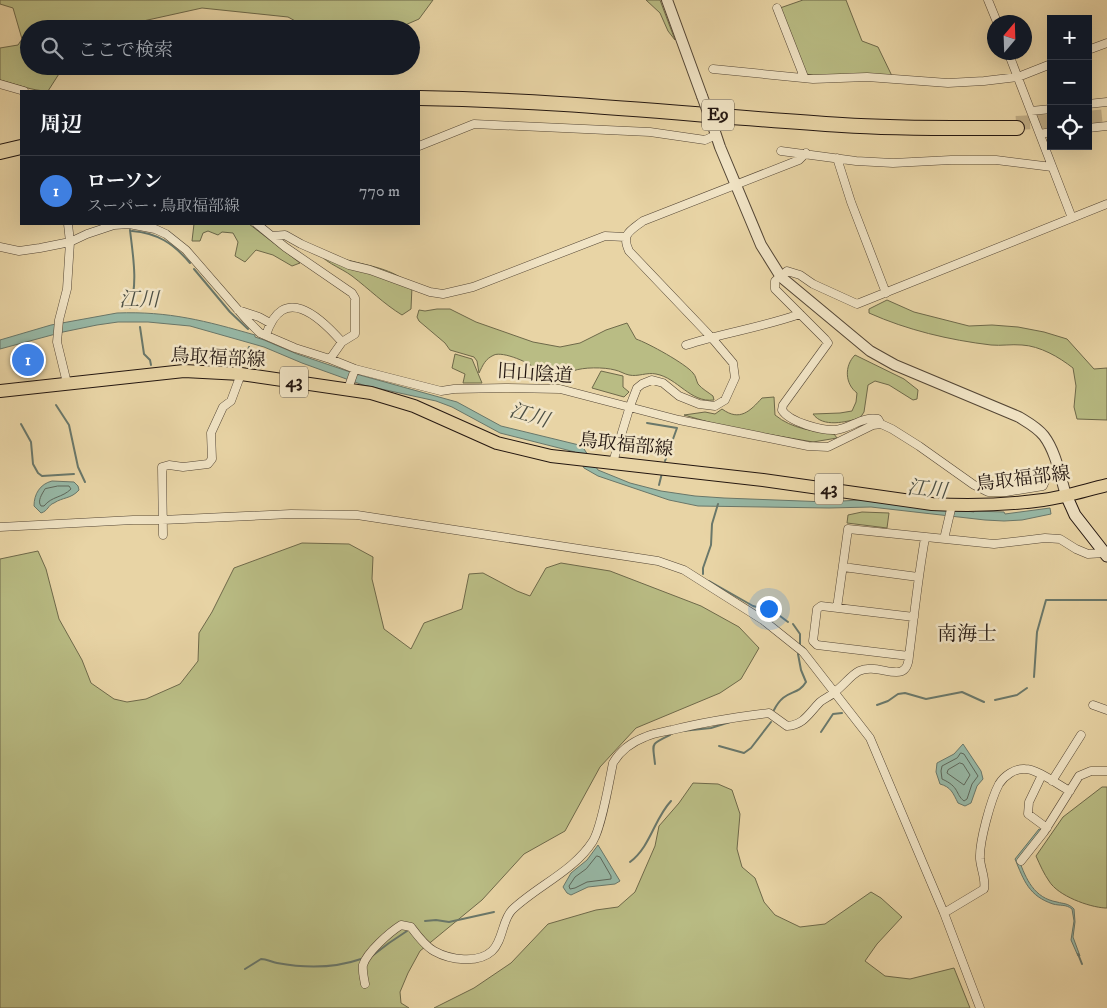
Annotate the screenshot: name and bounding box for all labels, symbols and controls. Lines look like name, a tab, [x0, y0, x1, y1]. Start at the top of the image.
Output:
north arrow	[987, 15, 1032, 60]
map controls	[1047, 15, 1092, 150]
button: +	[1047, 15, 1092, 60]
search box	[20, 20, 420, 75]
icon: search	[38, 34, 66, 62]
text: ここで検索	[78, 39, 173, 62]
button: −	[1047, 60, 1092, 105]
road number: E9	[702, 100, 734, 130]
button: locate	[1047, 105, 1092, 150]
text: 周辺	[40, 112, 82, 138]
text: ローソン	[87, 170, 162, 193]
text: 1	[53, 181, 59, 201]
text: 770 m	[359, 181, 400, 201]
text: スーパー · 鳥取福部線	[87, 196, 240, 216]
water label: 江川	[119, 288, 161, 313]
pin: 1	[12, 341, 44, 379]
street label: 鳥取福部線	[170, 344, 266, 372]
street label: 旧山陰道	[496, 360, 574, 388]
road number: 43	[280, 367, 308, 398]
water label: 江川	[506, 398, 554, 434]
street label: 鳥取福部線	[578, 429, 674, 461]
street label: 鳥取福部線	[974, 462, 1072, 496]
road number: 43	[815, 474, 843, 504]
water label: 江川	[906, 475, 950, 505]
your location	[756, 596, 782, 622]
district label: 南海士	[937, 622, 997, 647]

